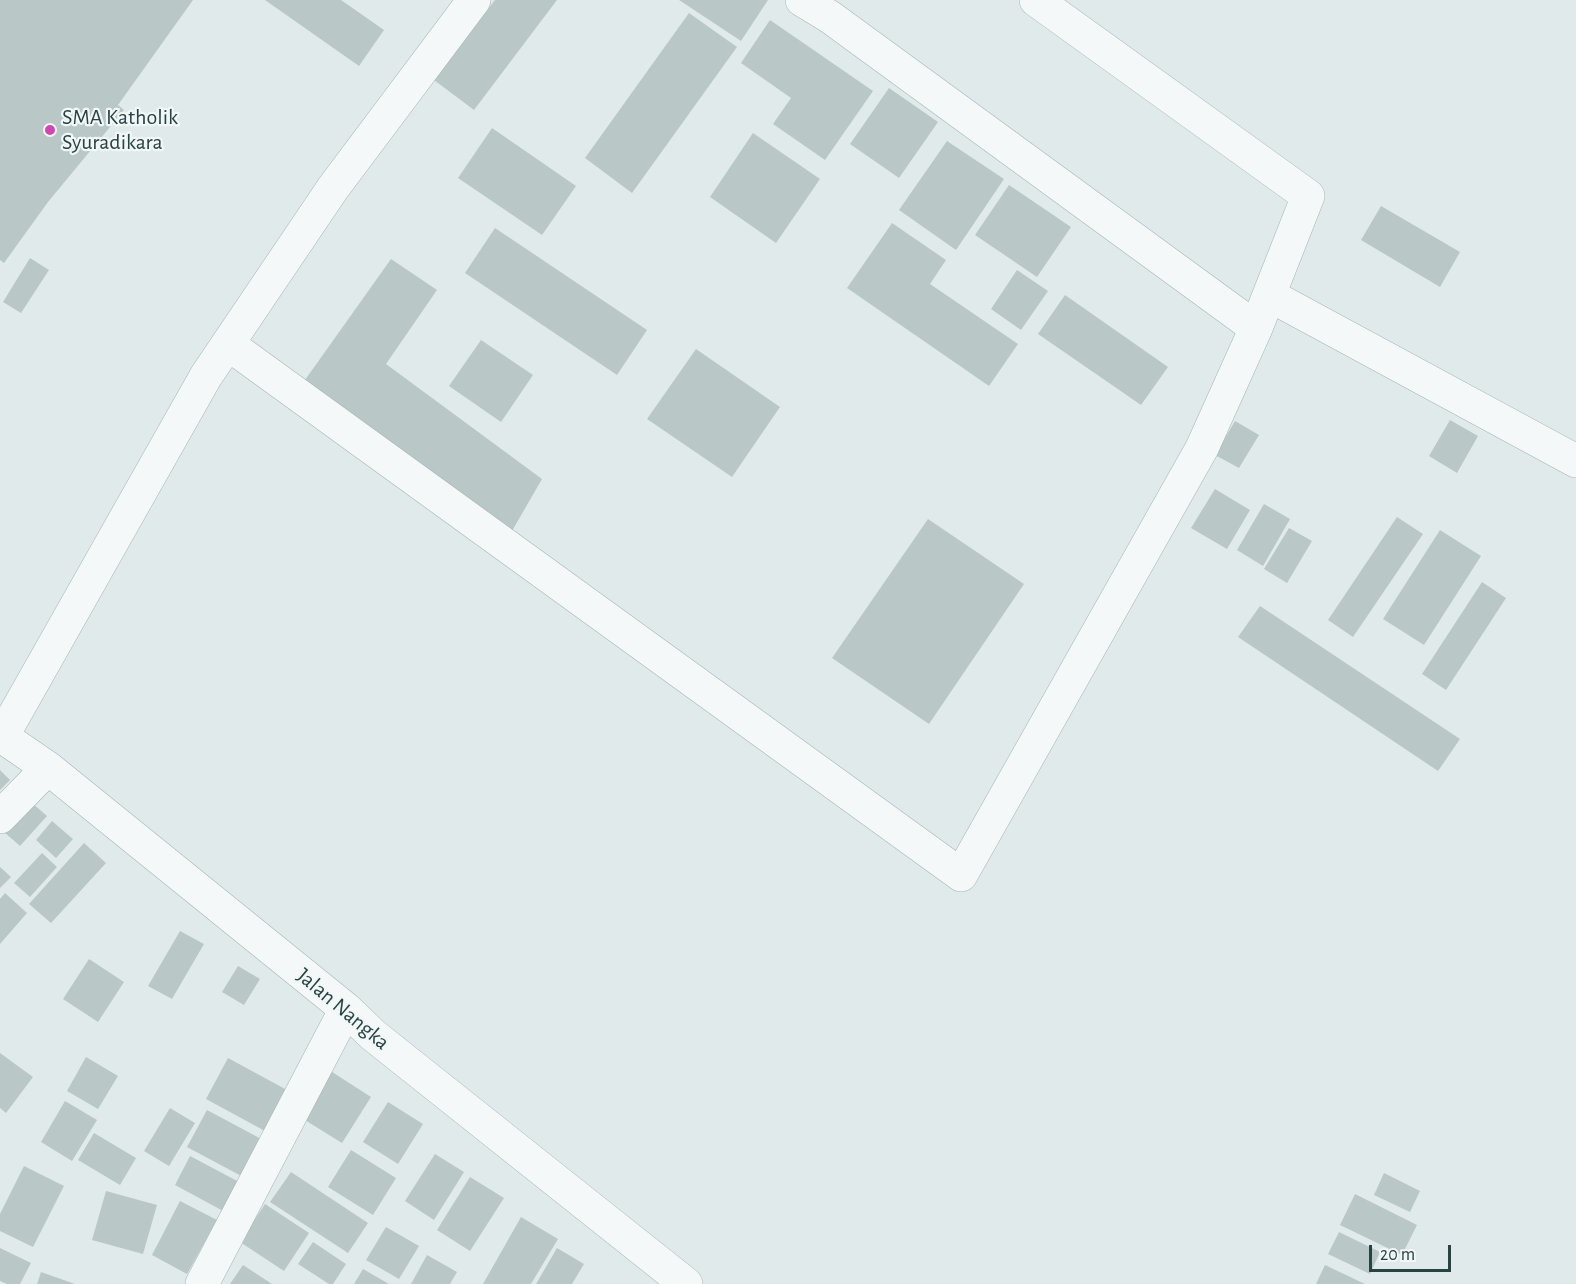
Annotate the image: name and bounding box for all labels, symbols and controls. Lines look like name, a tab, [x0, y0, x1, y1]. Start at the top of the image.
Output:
place label: SMA Katholik Syuradikara	[62, 104, 178, 156]
marker: SMA Katholik Syuradikara	[43, 123, 57, 137]
street label: Jalan Nangka	[291, 962, 395, 1056]
scale bar	[1372, 1233, 1454, 1271]
text: 20 m	[1380, 1246, 1415, 1264]

